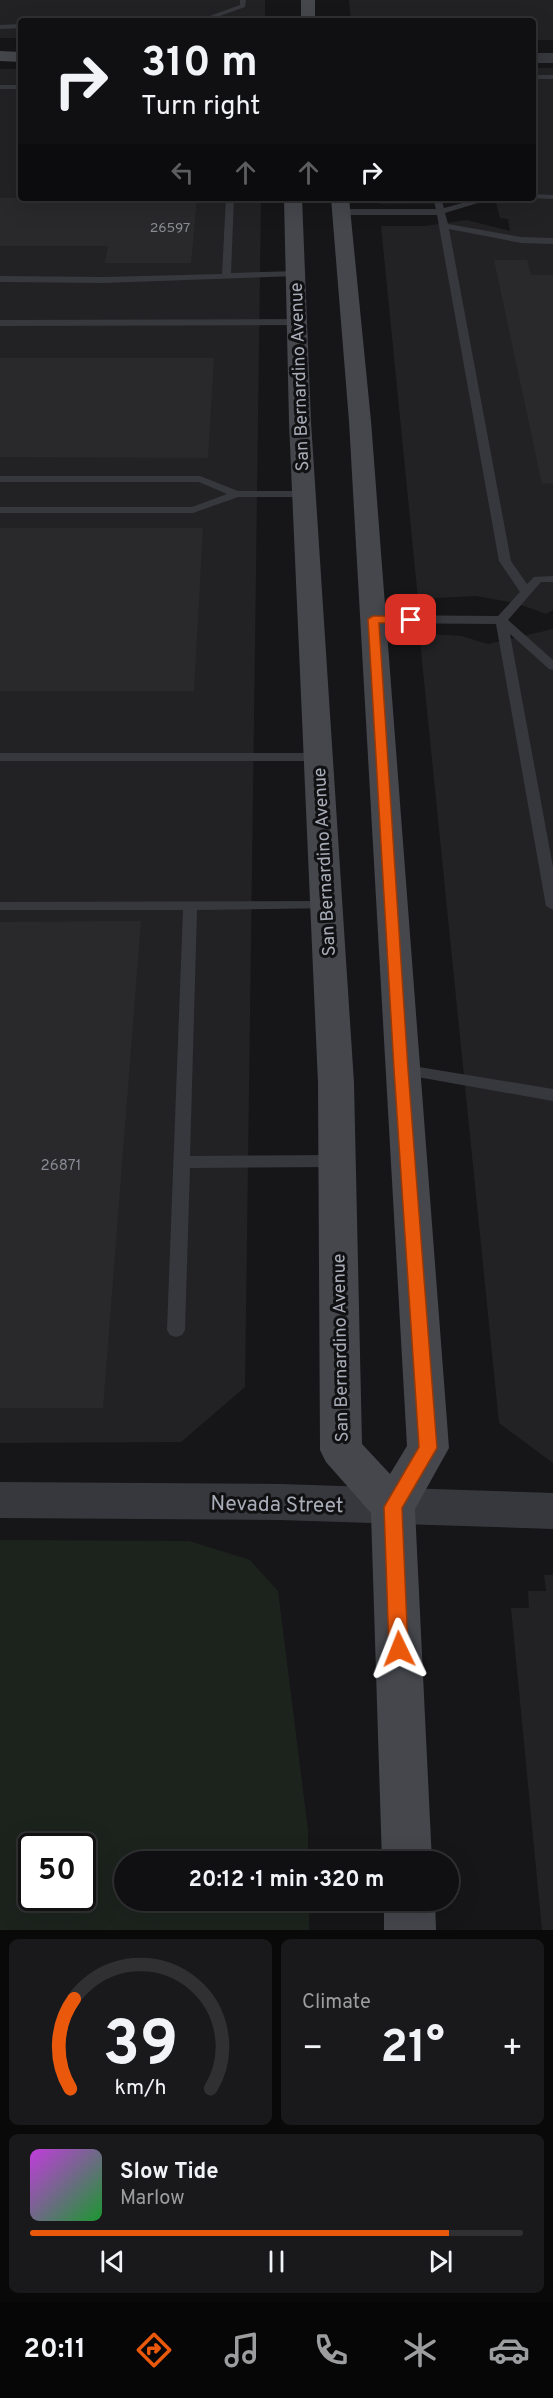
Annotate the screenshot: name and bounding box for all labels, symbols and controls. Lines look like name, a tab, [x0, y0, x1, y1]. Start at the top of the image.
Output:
text: 310 m	[141, 38, 258, 91]
icon: right	[42, 42, 120, 120]
text: Turn right	[141, 90, 260, 124]
icon: left	[166, 156, 199, 189]
icon: ahead	[229, 156, 262, 189]
icon: ahead	[292, 156, 325, 189]
icon: right	[355, 156, 388, 189]
house number: 26597	[150, 220, 190, 237]
street label: San Bernardino Avenue	[286, 282, 315, 472]
pin	[385, 594, 436, 645]
icon: arrive	[394, 603, 427, 636]
street label: San Bernardino Avenue	[309, 767, 342, 957]
house number: 26871	[41, 1157, 81, 1176]
street label: San Bernardino Avenue	[328, 1253, 355, 1443]
street label: Nevada Street	[210, 1491, 344, 1520]
position arrow	[367, 1617, 431, 1681]
speed limit sign: 50	[18, 1833, 96, 1911]
text: 20:12 · 1 min · 320 m	[189, 1867, 384, 1894]
text: Climate	[302, 1990, 371, 2016]
text: 39	[103, 2008, 178, 2087]
text: 21°	[380, 2021, 445, 2078]
text: −	[302, 2029, 323, 2071]
text: +	[502, 2029, 523, 2071]
text: km/h	[114, 2075, 167, 2102]
text: Slow Tide	[120, 2159, 219, 2186]
text: Marlow	[120, 2186, 184, 2212]
icon: previous	[96, 2245, 129, 2278]
icon: pause	[260, 2245, 293, 2278]
icon: next	[424, 2245, 457, 2278]
icon: directions	[133, 2329, 175, 2371]
icon: music	[221, 2329, 263, 2371]
icon: phone	[310, 2329, 352, 2371]
icon: climate	[399, 2329, 441, 2371]
icon: car	[488, 2329, 530, 2371]
text: 20:11	[23, 2333, 86, 2367]

